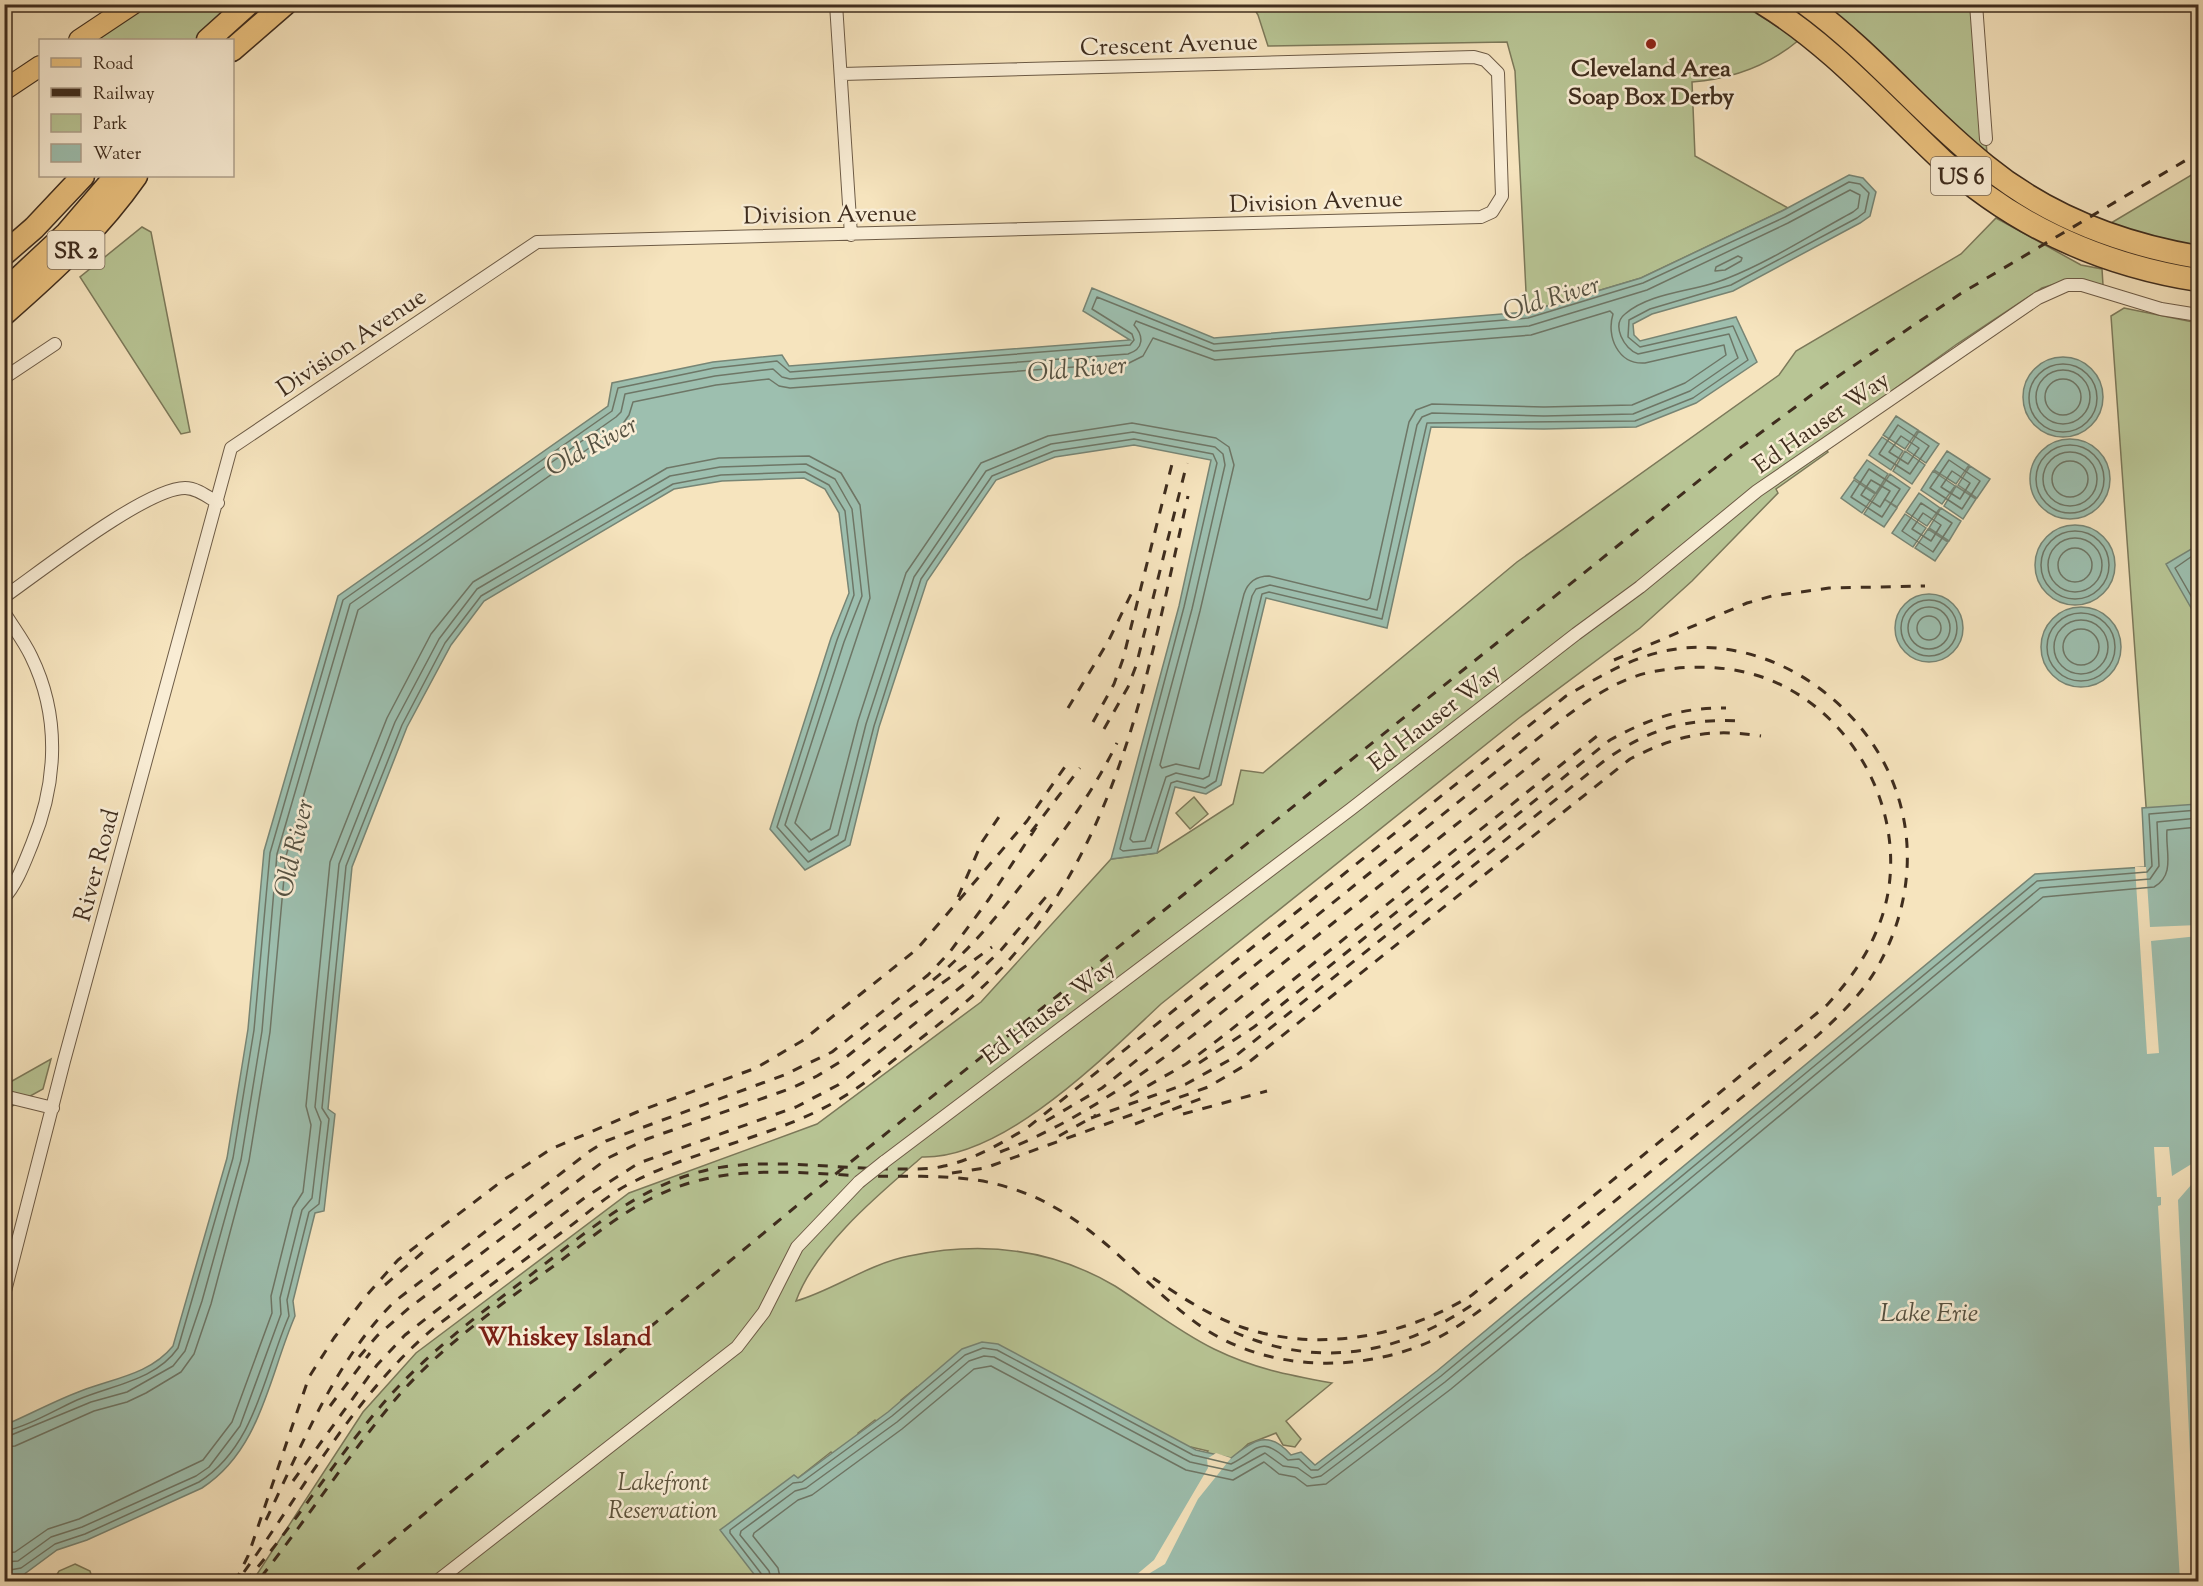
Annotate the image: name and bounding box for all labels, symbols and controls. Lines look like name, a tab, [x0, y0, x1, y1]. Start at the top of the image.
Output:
street label: Crescent Avenue	[1079, 26, 1259, 66]
marker: Cleveland Area Soap Box Derby	[1644, 37, 1658, 51]
legend	[39, 39, 234, 177]
text: Road	[93, 52, 133, 78]
place label: Cleveland Area Soap Box Derby	[1568, 53, 1734, 115]
text: Railway	[93, 82, 155, 108]
text: Park	[93, 112, 128, 138]
text: Water	[93, 142, 142, 168]
road number: US 6	[1931, 157, 1991, 195]
street label: Division Avenue	[1229, 183, 1404, 223]
street label: Division Avenue	[743, 197, 917, 235]
road number: SR 2	[48, 231, 104, 269]
water label: Old River	[1499, 267, 1605, 332]
street label: Division Avenue	[271, 281, 434, 406]
water label: Old River	[1026, 348, 1129, 393]
street label: Ed Hauser Way	[1747, 364, 1897, 483]
water label: Old River	[539, 407, 645, 487]
street label: Ed Hauser Way	[1362, 656, 1509, 781]
water label: Old River	[266, 796, 325, 901]
street label: River Road	[67, 805, 129, 925]
street label: Ed Hauser Way	[975, 951, 1123, 1074]
water label: Lake Erie	[1880, 1296, 1978, 1333]
district label: Whiskey Island	[478, 1320, 652, 1357]
park label: Lakefront Reservation	[608, 1467, 718, 1529]

